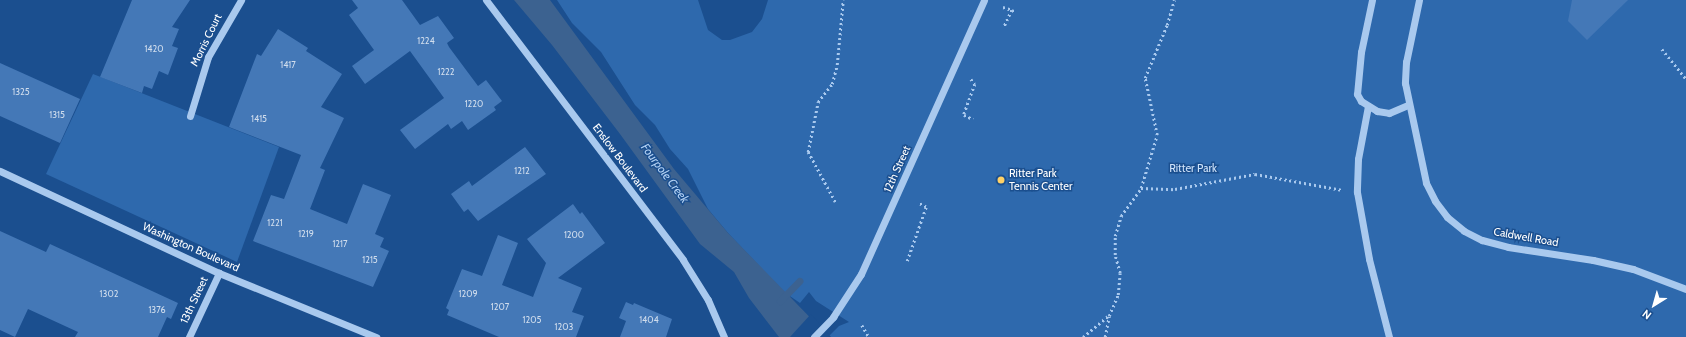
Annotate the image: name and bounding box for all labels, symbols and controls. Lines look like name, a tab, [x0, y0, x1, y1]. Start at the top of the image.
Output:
street label: Morris Court	[188, 12, 224, 68]
house number: 1224	[417, 36, 435, 46]
house number: 1420	[144, 44, 164, 54]
house number: 1417	[280, 60, 296, 70]
house number: 1222	[437, 67, 455, 77]
house number: 1325	[12, 87, 30, 97]
house number: 1220	[465, 99, 483, 109]
house number: 1315	[49, 110, 65, 120]
house number: 1415	[251, 114, 267, 124]
street label: Enslow Boulevard	[590, 121, 650, 195]
water label: Fourpole Creek	[638, 140, 692, 206]
street label: 12th Street	[881, 144, 913, 194]
park label: Ritter Park	[1169, 161, 1217, 175]
house number: 1212	[514, 166, 530, 176]
place label: Ritter Park Tennis Center	[1009, 167, 1072, 193]
marker: Ritter Park Tennis Center	[996, 175, 1006, 185]
house number: 1221	[267, 218, 283, 228]
street label: Washington Boulevard	[141, 220, 241, 274]
street label: Caldwell Road	[1492, 225, 1560, 249]
house number: 1219	[298, 229, 314, 239]
house number: 1200	[564, 230, 584, 240]
house number: 1217	[332, 239, 348, 249]
house number: 1215	[362, 255, 378, 265]
street label: 13th Street	[177, 275, 211, 325]
north arrow	[1634, 285, 1674, 325]
house number: 1302	[100, 289, 118, 299]
house number: 1209	[458, 289, 478, 299]
house number: 1207	[491, 302, 509, 312]
house number: 1376	[148, 305, 166, 315]
text: N	[1639, 307, 1654, 323]
house number: 1205	[523, 315, 541, 325]
house number: 1404	[639, 315, 659, 325]
house number: 1203	[555, 322, 573, 332]

